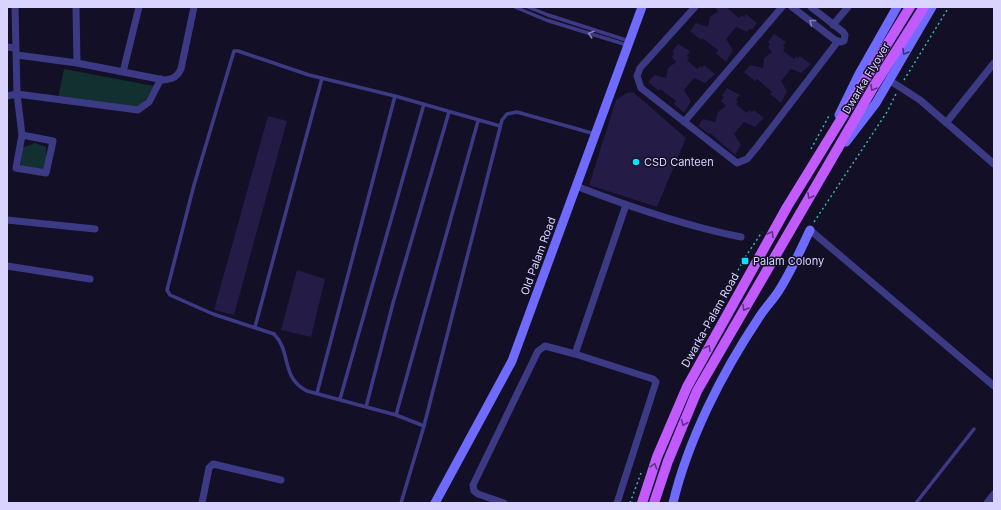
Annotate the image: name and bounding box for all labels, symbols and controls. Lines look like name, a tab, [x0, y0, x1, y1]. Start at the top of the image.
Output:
one-way arrow	[809, 20, 816, 27]
one-way arrow	[587, 30, 594, 39]
street label: Dwarka Flyover	[839, 40, 893, 116]
one-way arrow	[902, 48, 909, 55]
one-way arrow	[871, 84, 878, 91]
place label: CSD Canteen	[644, 155, 714, 169]
marker: CSD Canteen	[631, 157, 641, 167]
one-way arrow	[808, 192, 815, 199]
street label: Old Palam Road	[517, 215, 559, 297]
one-way arrow	[767, 231, 774, 239]
place label: Palam Colony	[753, 254, 824, 268]
marker: Palam Colony	[740, 256, 750, 266]
street label: Dwarka-Palam Road	[678, 270, 742, 370]
one-way arrow	[743, 304, 750, 311]
one-way arrow	[704, 345, 711, 352]
one-way arrow	[680, 419, 688, 426]
one-way arrow	[649, 463, 658, 470]

